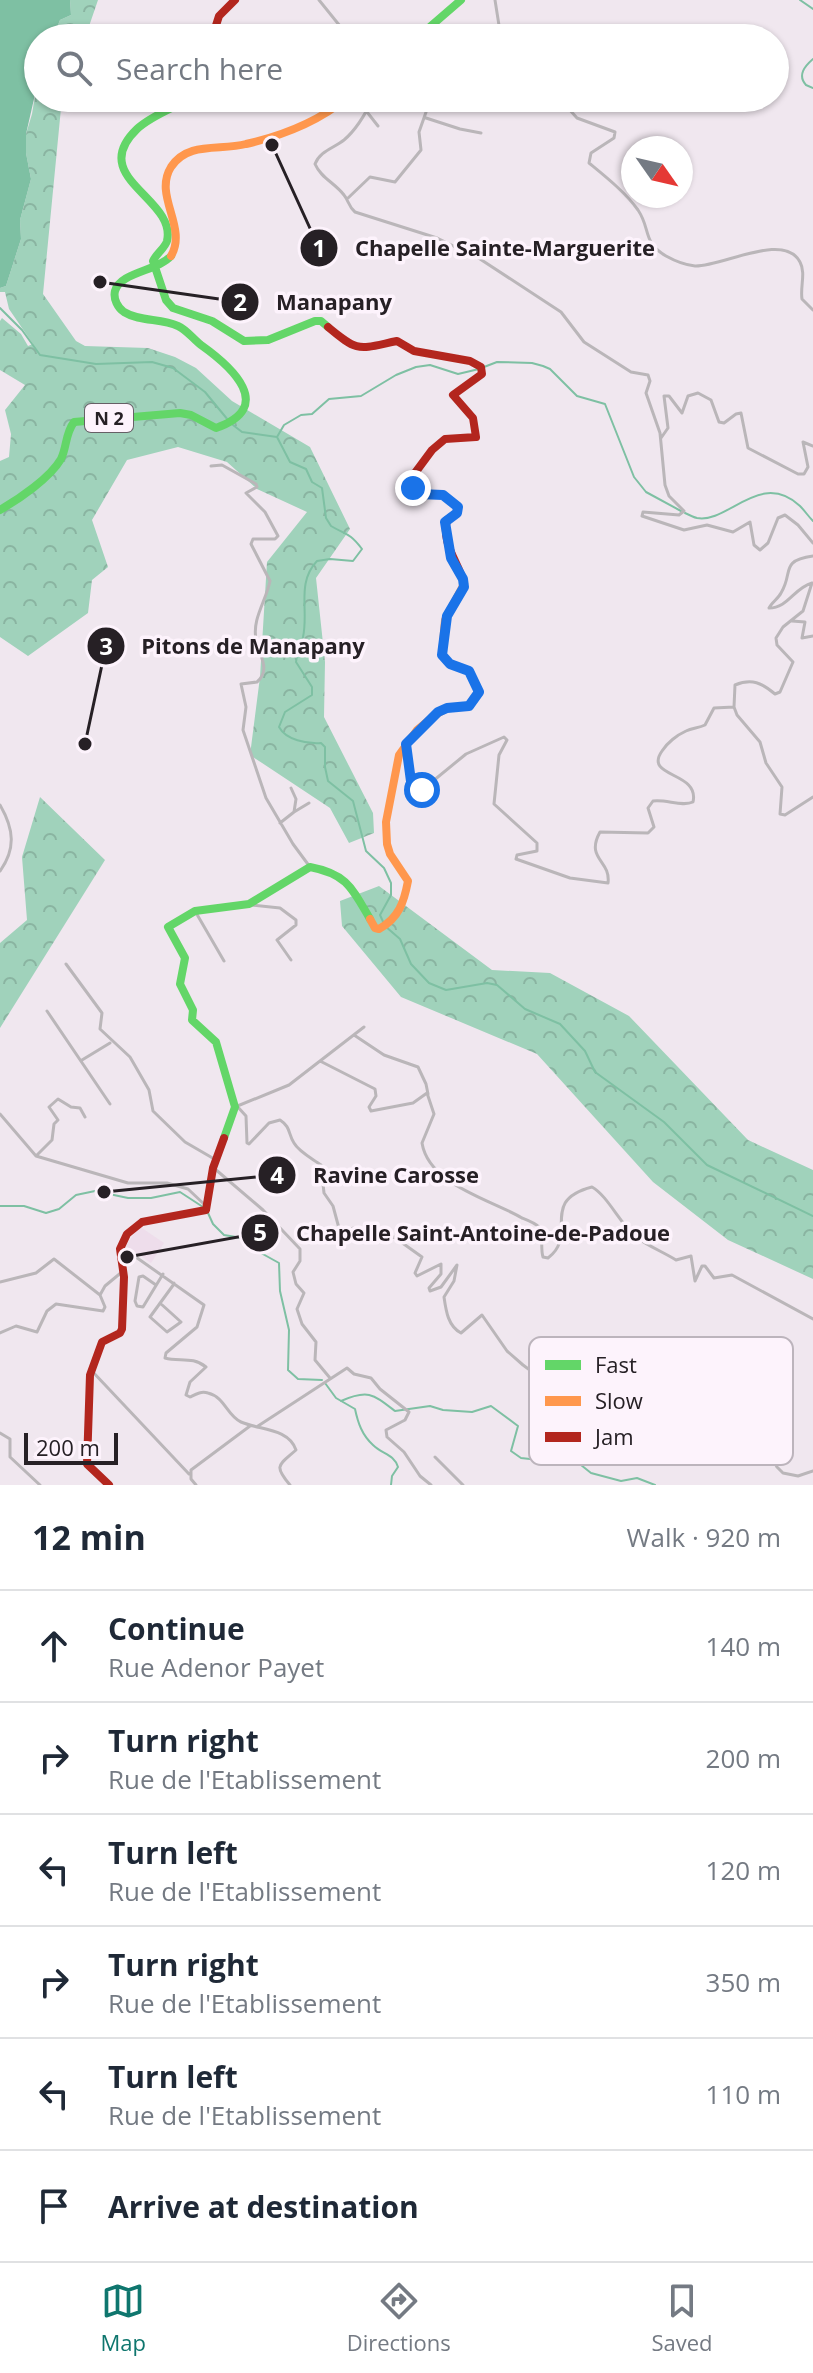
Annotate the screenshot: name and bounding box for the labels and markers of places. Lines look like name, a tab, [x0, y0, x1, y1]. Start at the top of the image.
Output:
callout: Chapelle Sainte-Marguerite	[299, 225, 671, 271]
callout: Manapany	[220, 279, 408, 325]
callout: Pitons de Manapany	[86, 623, 381, 669]
callout: Ravine Carosse	[257, 1152, 495, 1198]
callout: Chapelle Saint-Antoine-de-Padoue	[240, 1210, 686, 1256]

